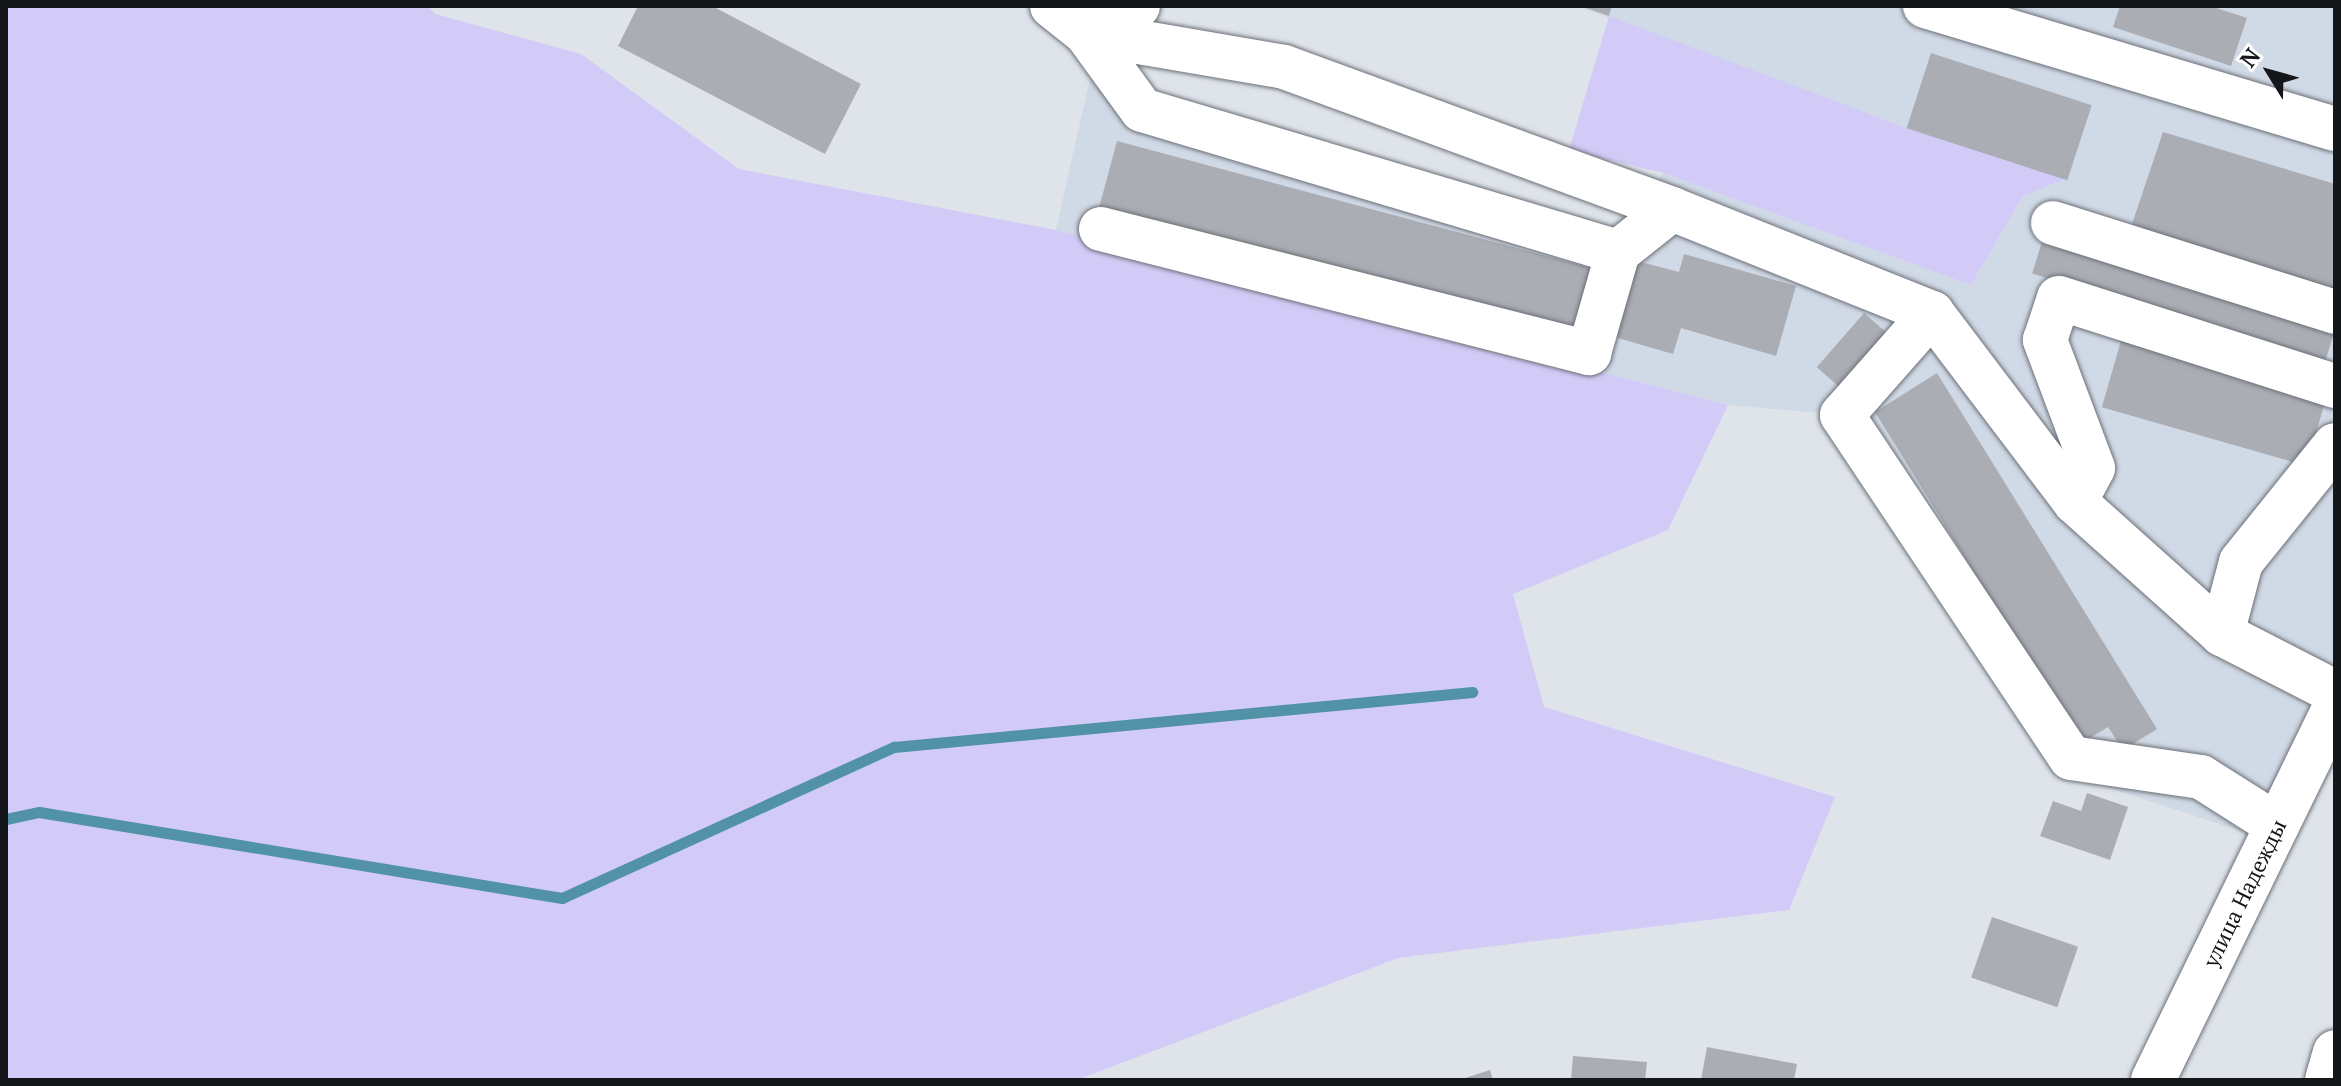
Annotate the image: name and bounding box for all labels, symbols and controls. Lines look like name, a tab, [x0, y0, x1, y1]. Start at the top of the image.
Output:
north arrow	[2229, 32, 2309, 112]
text: N	[2233, 42, 2266, 73]
street label: улица Надежды	[2197, 815, 2291, 971]

